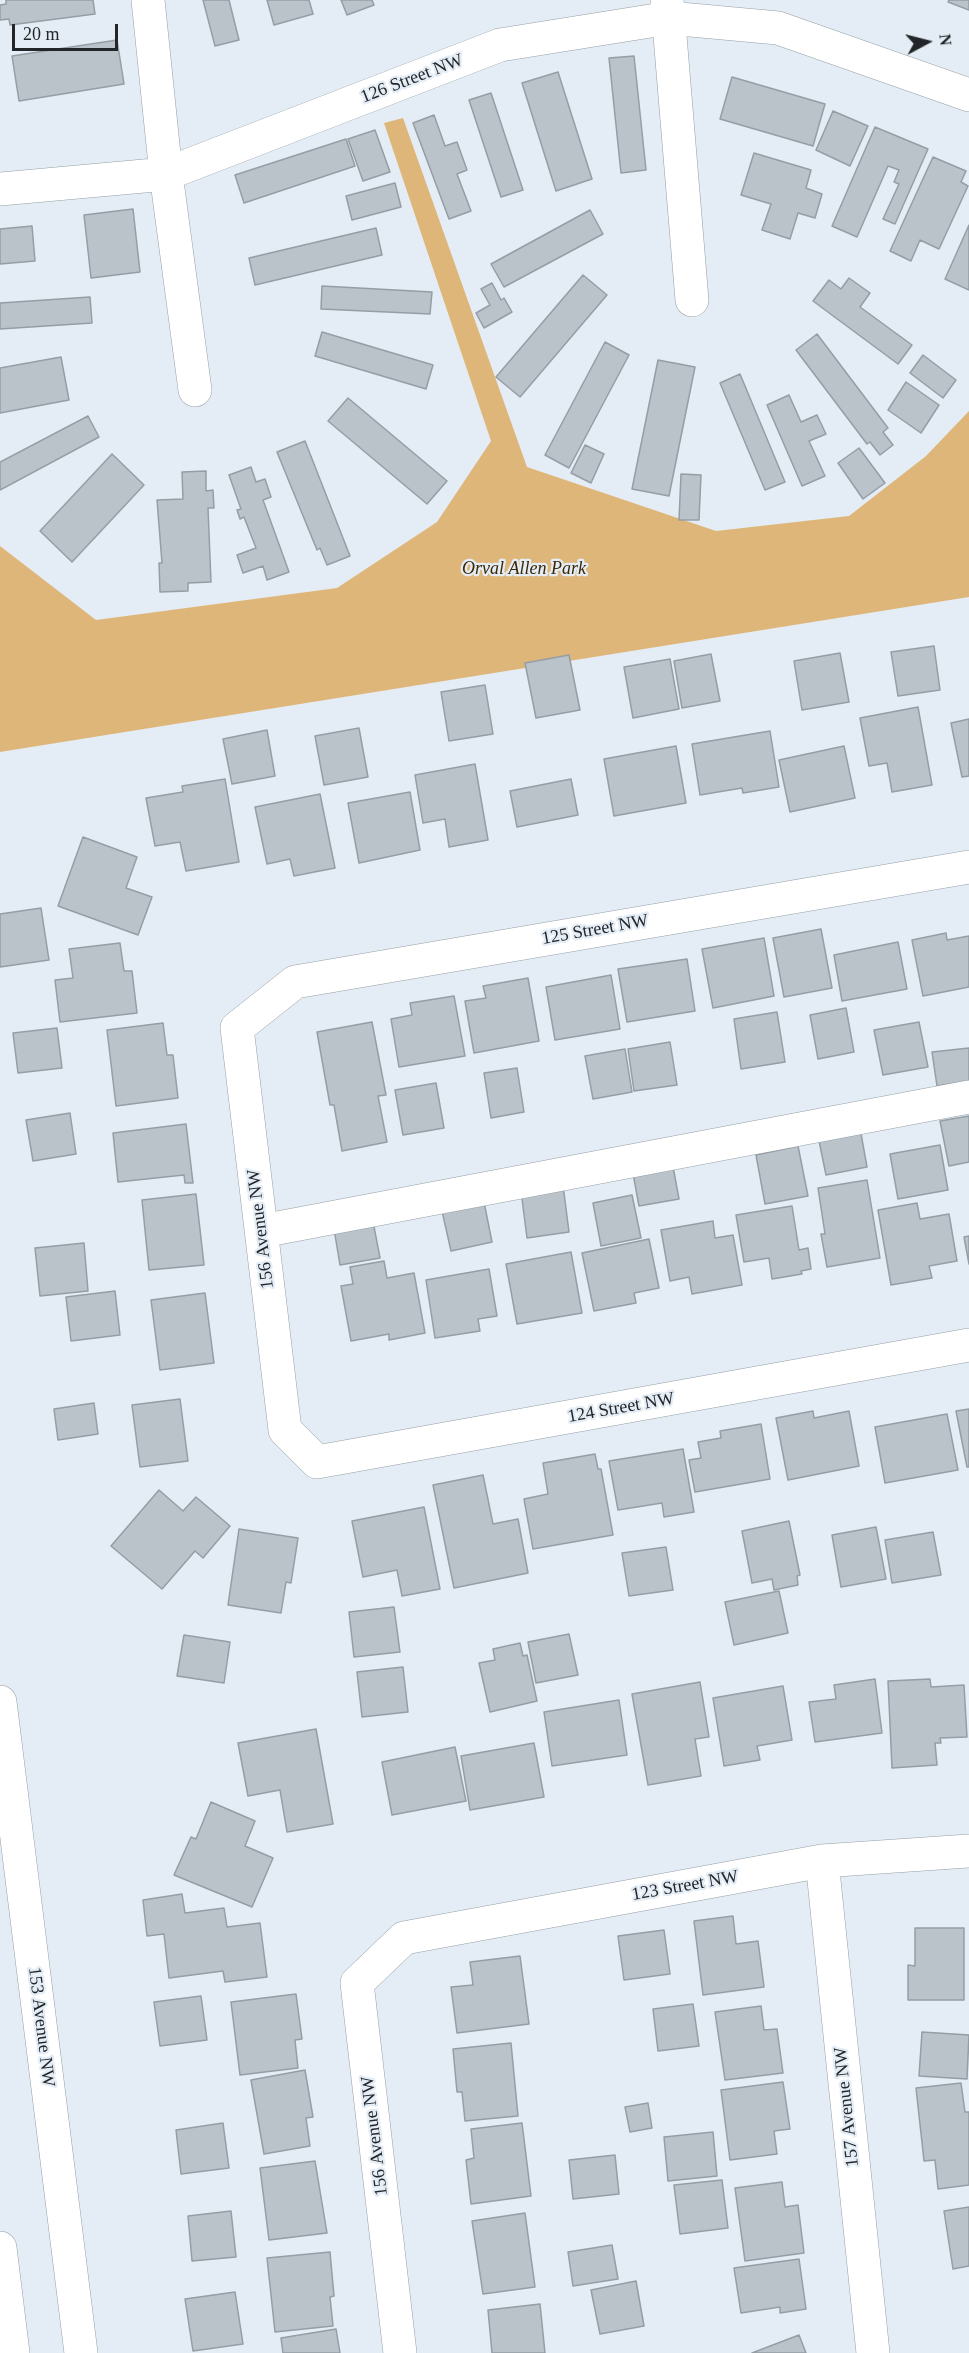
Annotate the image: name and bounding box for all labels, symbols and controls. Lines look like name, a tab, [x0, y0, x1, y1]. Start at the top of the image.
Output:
scale bar	[15, 12, 122, 50]
north arrow	[897, 12, 957, 72]
text: 20 m	[23, 24, 60, 44]
text: N	[936, 33, 955, 47]
street label: 126 Street NW	[358, 50, 466, 108]
park label: Orval Allen Park	[462, 558, 586, 580]
street label: 125 Street NW	[540, 910, 650, 950]
street label: 156 Avenue NW	[243, 1168, 279, 1290]
street label: 124 Street NW	[566, 1388, 676, 1428]
street label: 123 Street NW	[630, 1866, 740, 1906]
street label: 153 Avenue NW	[23, 1966, 59, 2088]
street label: 157 Avenue NW	[830, 2046, 864, 2168]
street label: 156 Avenue NW	[357, 2075, 393, 2197]

